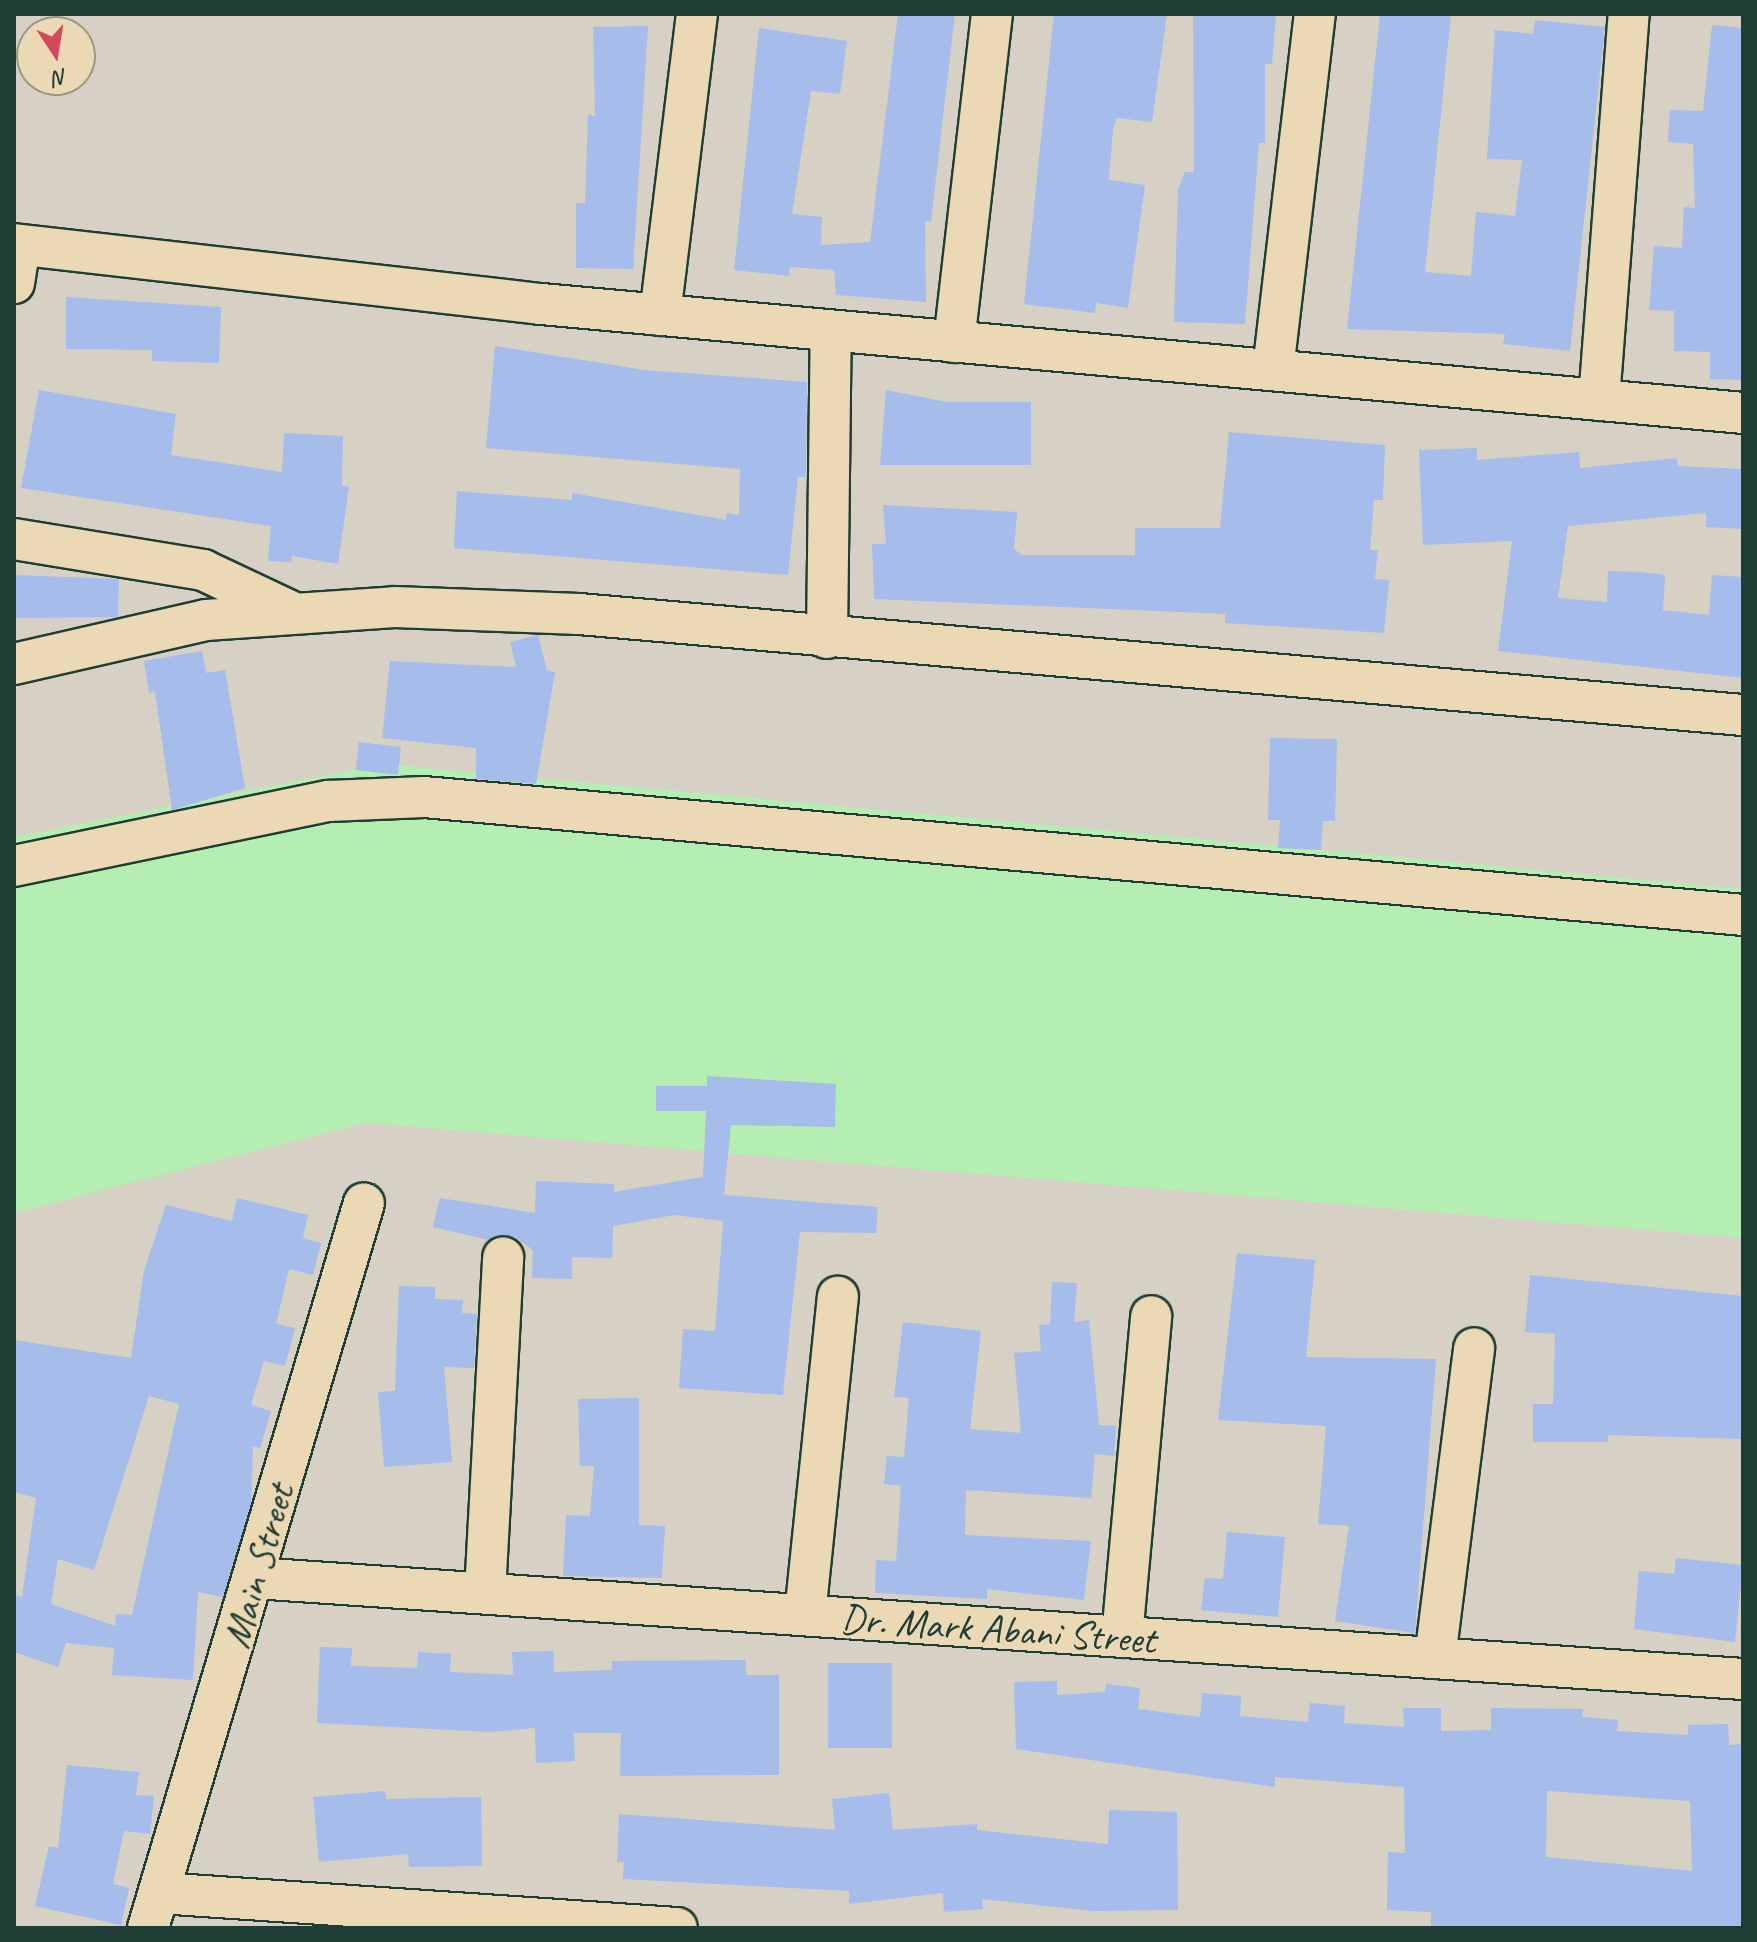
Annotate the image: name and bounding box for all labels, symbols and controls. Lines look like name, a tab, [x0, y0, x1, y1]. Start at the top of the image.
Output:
north arrow	[16, 16, 96, 96]
text: N	[51, 62, 70, 93]
street label: Main Street	[212, 1478, 304, 1654]
street label: Dr. Mark Abani Street	[838, 1594, 1158, 1664]

